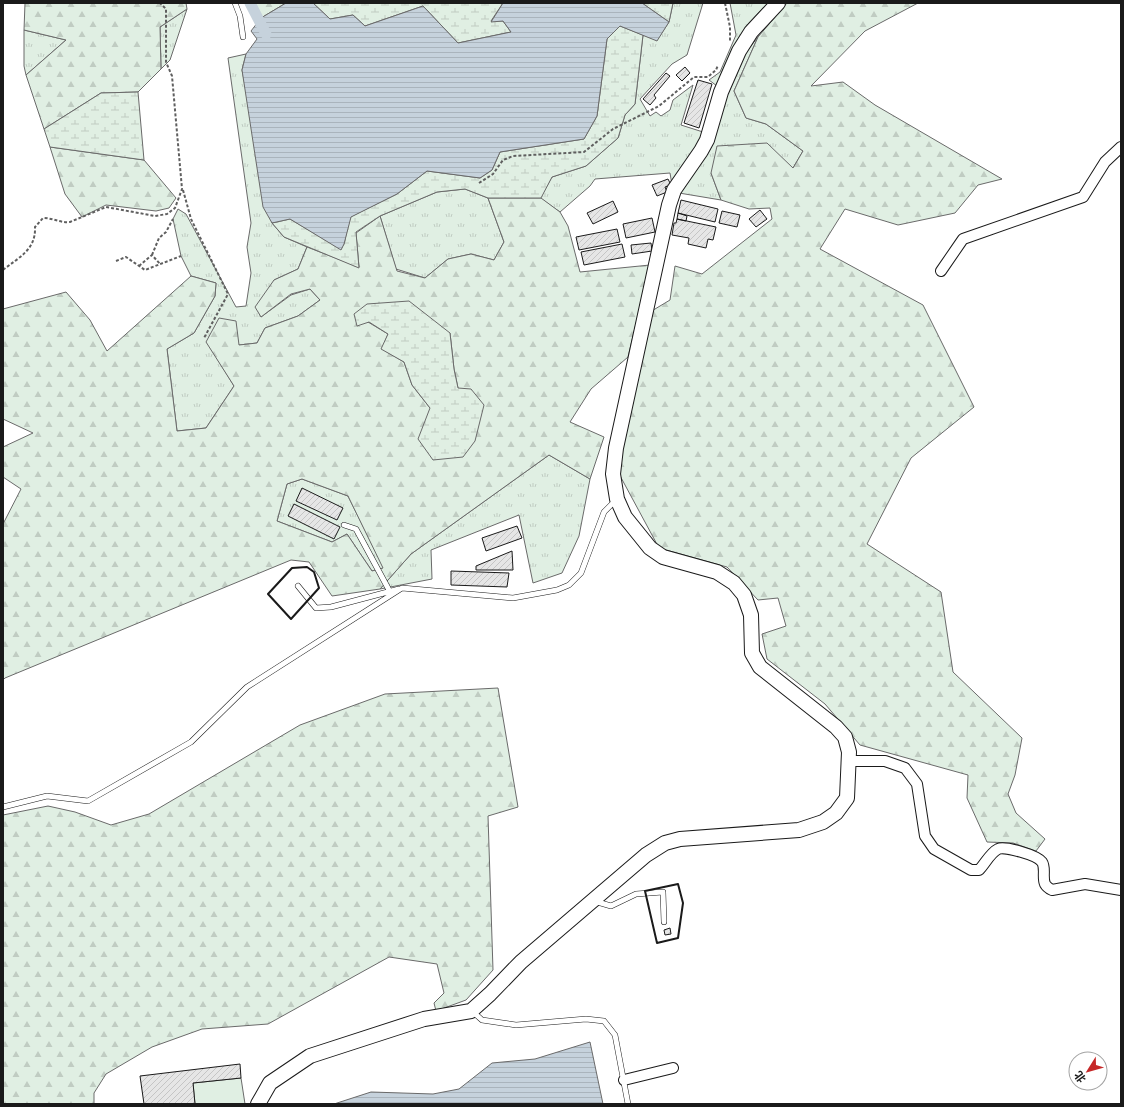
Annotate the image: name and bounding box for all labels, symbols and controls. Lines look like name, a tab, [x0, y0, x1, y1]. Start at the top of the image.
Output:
north arrow	[1068, 1051, 1108, 1091]
text: 北	[1072, 1069, 1088, 1085]

